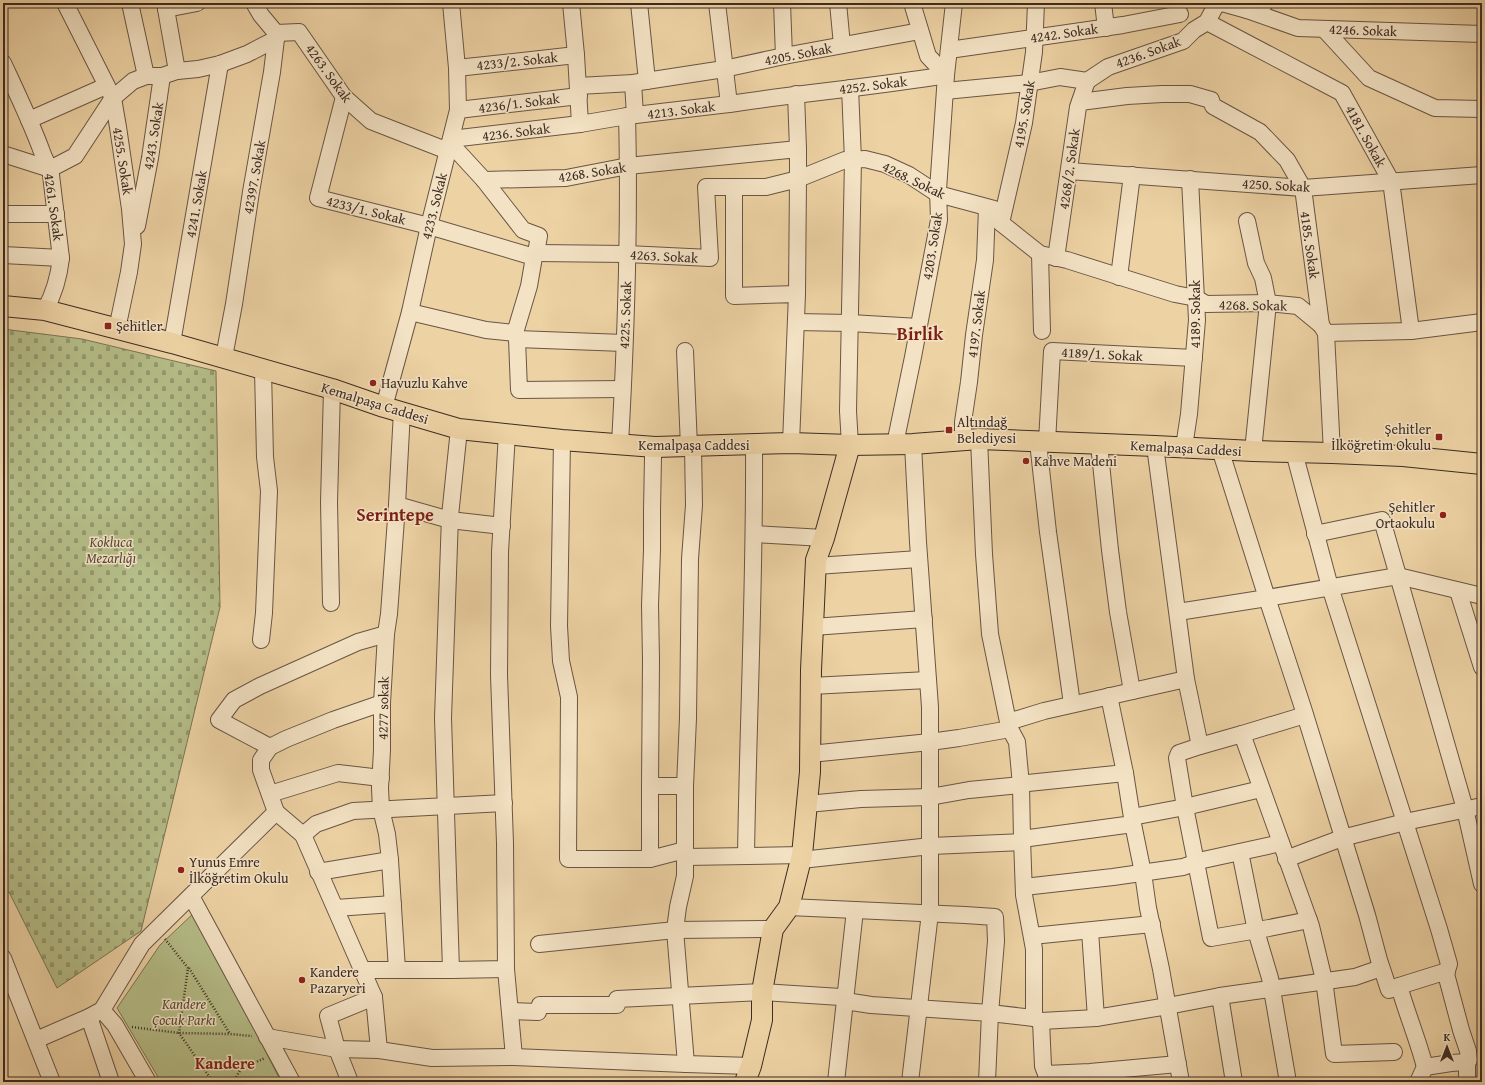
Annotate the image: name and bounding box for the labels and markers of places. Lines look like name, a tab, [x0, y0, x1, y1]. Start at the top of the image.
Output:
place label: Şehitler	[116, 316, 163, 336]
marker: Şehitler	[103, 321, 113, 331]
place label: Havuzlu Kahve	[381, 373, 468, 393]
marker: Havuzlu Kahve	[368, 378, 378, 388]
place label: Altındağ Belediyesi	[957, 412, 1016, 448]
place label: Şehitler İlköğretim Okulu	[1331, 419, 1431, 455]
marker: Altındağ Belediyesi	[944, 425, 954, 435]
marker: Şehitler İlköğretim Okulu	[1434, 432, 1444, 442]
place label: Kahve Madeni	[1034, 451, 1117, 471]
marker: Kahve Madeni	[1021, 456, 1031, 466]
place label: Şehitler Ortaokulu	[1376, 497, 1435, 533]
marker: Şehitler Ortaokulu	[1438, 510, 1448, 520]
place label: Yunus Emre İlköğretim Okulu	[189, 852, 289, 888]
marker: Yunus Emre İlköğretim Okulu	[176, 865, 186, 875]
place label: Kandere Pazaryeri	[310, 962, 366, 998]
marker: Kandere Pazaryeri	[297, 975, 307, 985]

